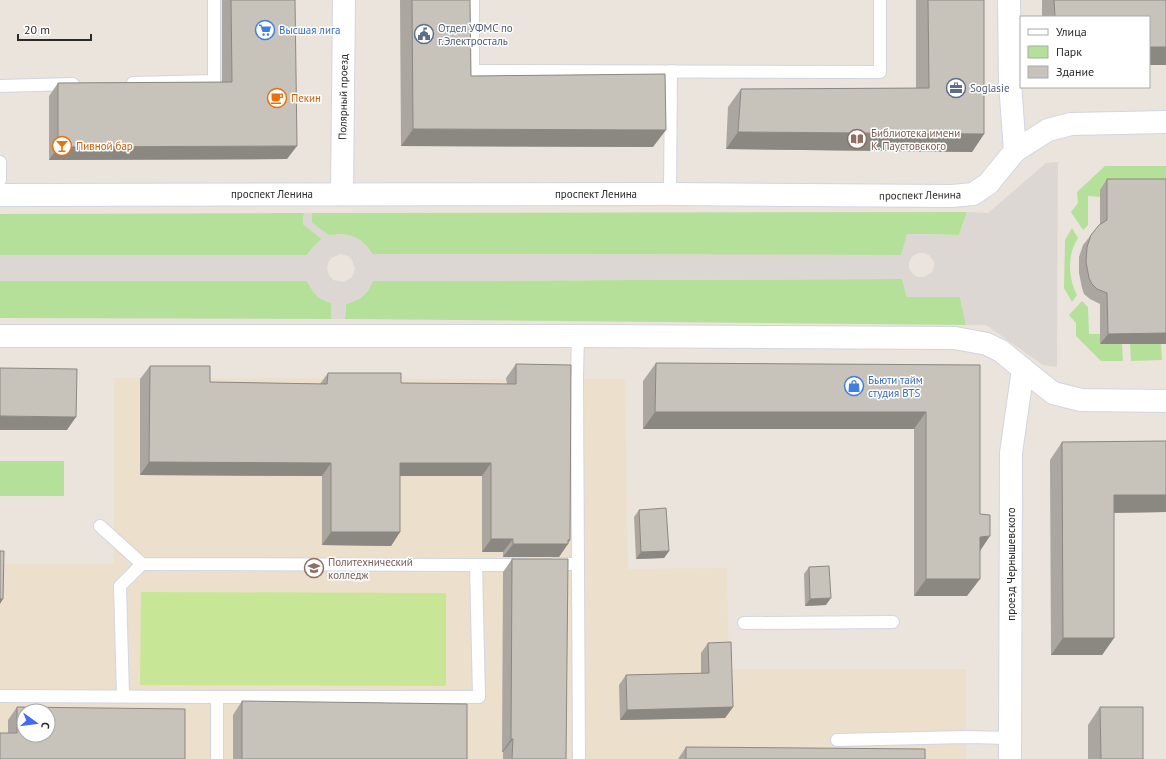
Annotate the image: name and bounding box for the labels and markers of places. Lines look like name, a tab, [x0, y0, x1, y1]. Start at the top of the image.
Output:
supermarket icon: Высшая лига	[254, 19, 276, 41]
place label: Отдел УФМС по г.Электросталь	[438, 21, 513, 48]
place label: Высшая лига	[279, 23, 340, 37]
public building icon: Отдел УФМС по г.Электросталь	[413, 23, 435, 45]
office icon: Soglasie	[945, 77, 967, 99]
place label: Soglasie	[970, 81, 1010, 95]
cafe icon: Пекин	[266, 87, 288, 109]
place label: Пекин	[291, 91, 321, 105]
place label: Библиотека имени К. Паустовского	[871, 126, 960, 153]
library icon: Библиотека имени К. Паустовского	[846, 128, 868, 150]
bar icon: Пивной бар	[51, 135, 73, 157]
place label: Пивной бар	[76, 139, 133, 153]
place label: Бьюти тайм студия BTS	[868, 373, 923, 400]
shop icon: Бьюти тайм студия BTS	[843, 375, 865, 397]
place label: Политехнический колледж	[328, 555, 413, 582]
school or university icon: Политехнический колледж	[303, 557, 325, 579]

